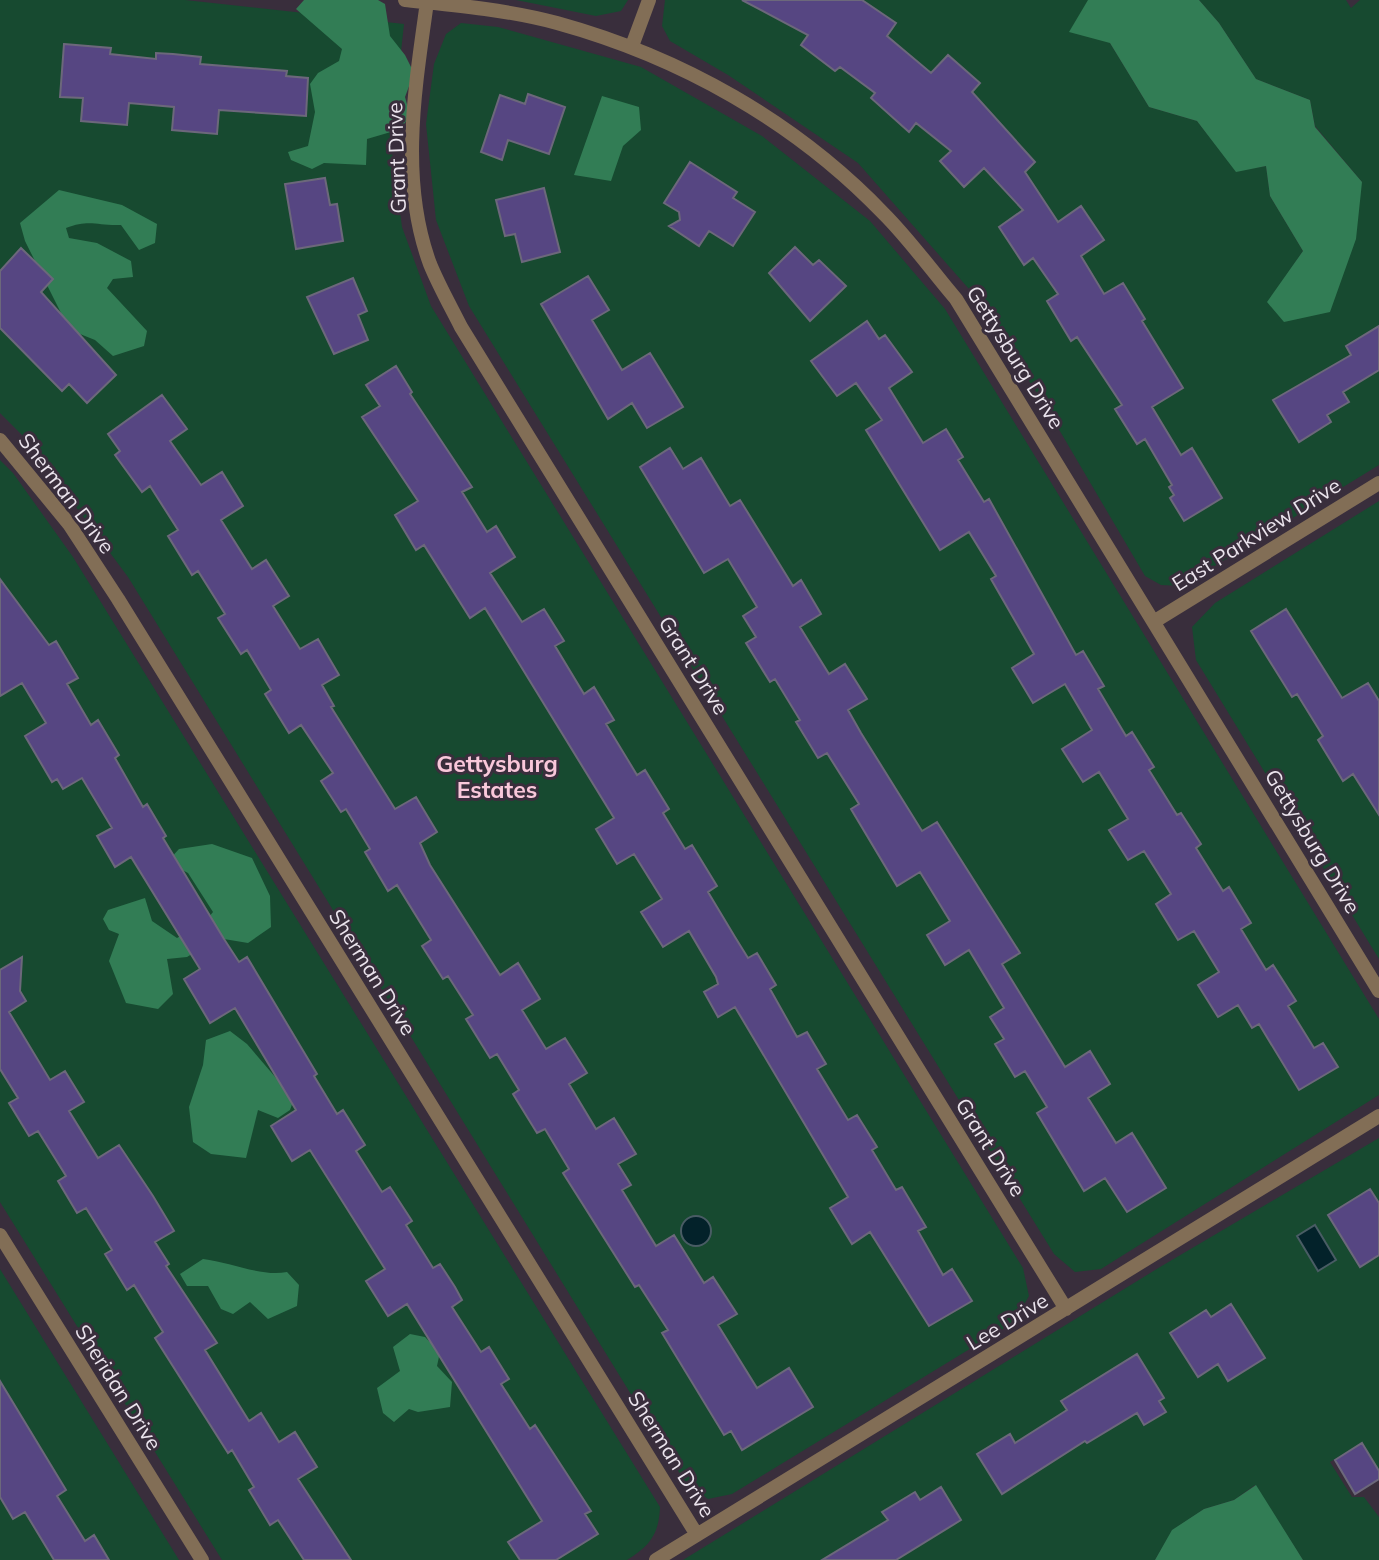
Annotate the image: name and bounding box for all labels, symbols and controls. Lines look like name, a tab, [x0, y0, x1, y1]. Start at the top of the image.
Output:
street label: Grant Drive	[381, 102, 411, 214]
street label: Gettysburg Drive	[962, 281, 1070, 433]
street label: Sherman Drive	[13, 428, 121, 558]
street label: East Parkview Drive	[1167, 472, 1345, 596]
street label: Grant Drive	[653, 611, 735, 719]
district label: Gettysburg Estates	[436, 749, 558, 804]
street label: Gettysburg Drive	[1260, 764, 1366, 918]
street label: Sherman Drive	[324, 904, 422, 1040]
street label: Grant Drive	[950, 1093, 1032, 1201]
street label: Lee Drive	[962, 1287, 1052, 1355]
street label: Sheridan Drive	[70, 1319, 168, 1455]
street label: Sherman Drive	[623, 1386, 721, 1522]

